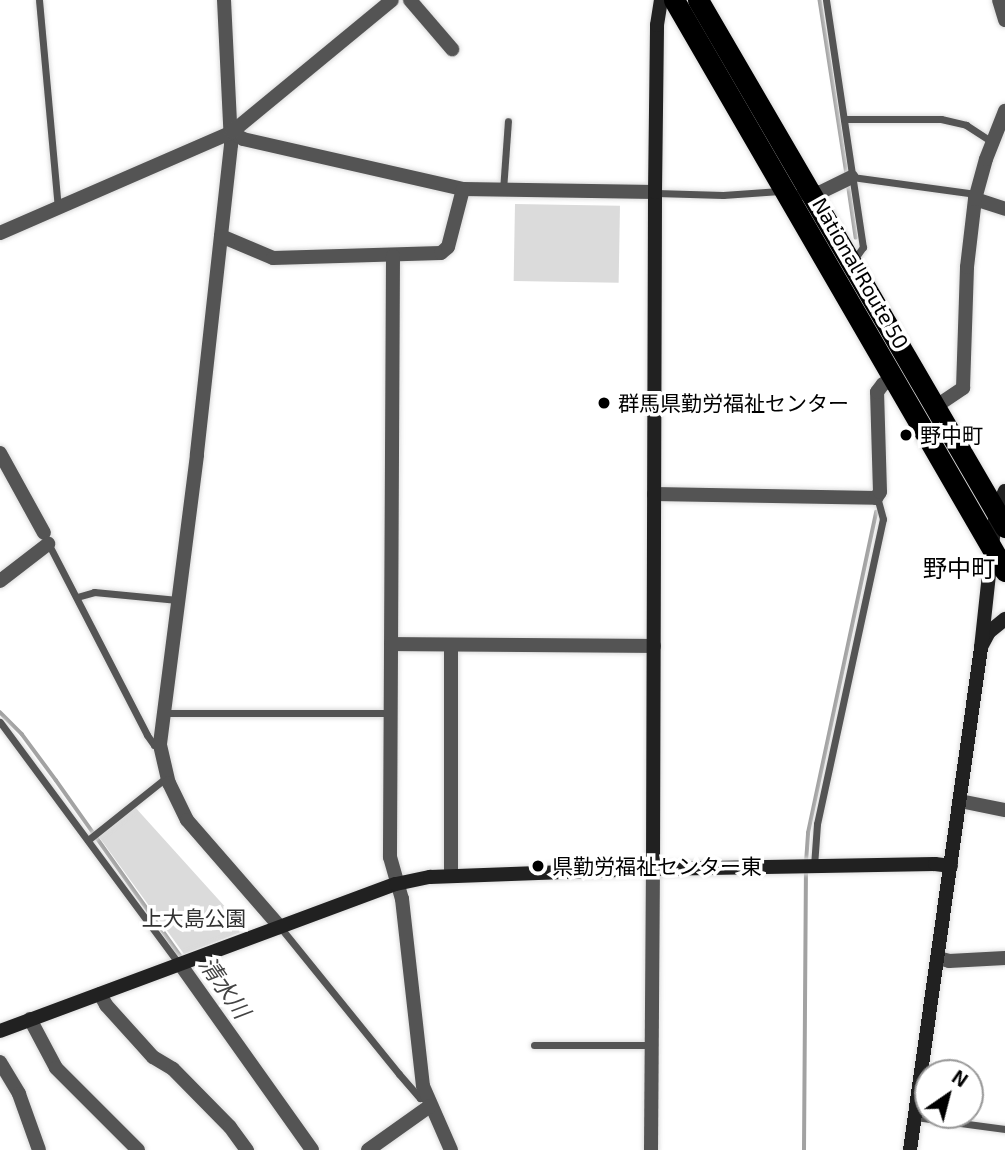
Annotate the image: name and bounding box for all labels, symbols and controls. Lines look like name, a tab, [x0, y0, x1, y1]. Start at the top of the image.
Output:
street label: National Route 50	[807, 193, 915, 353]
place label: 群馬県勤労福祉センター	[618, 390, 849, 416]
marker: 群馬県勤労福祉センター	[596, 395, 612, 411]
place label: 野中町	[920, 422, 983, 448]
marker: 野中町	[898, 427, 914, 443]
district label: 野中町	[923, 554, 995, 582]
place label: 県勤労福祉センター東	[552, 853, 762, 879]
marker: 県勤労福祉センター東	[530, 858, 546, 874]
park label: 上大島公園	[142, 905, 246, 931]
water label: 清水川	[194, 951, 256, 1023]
north arrow	[914, 1059, 984, 1129]
text: N	[948, 1065, 972, 1091]

